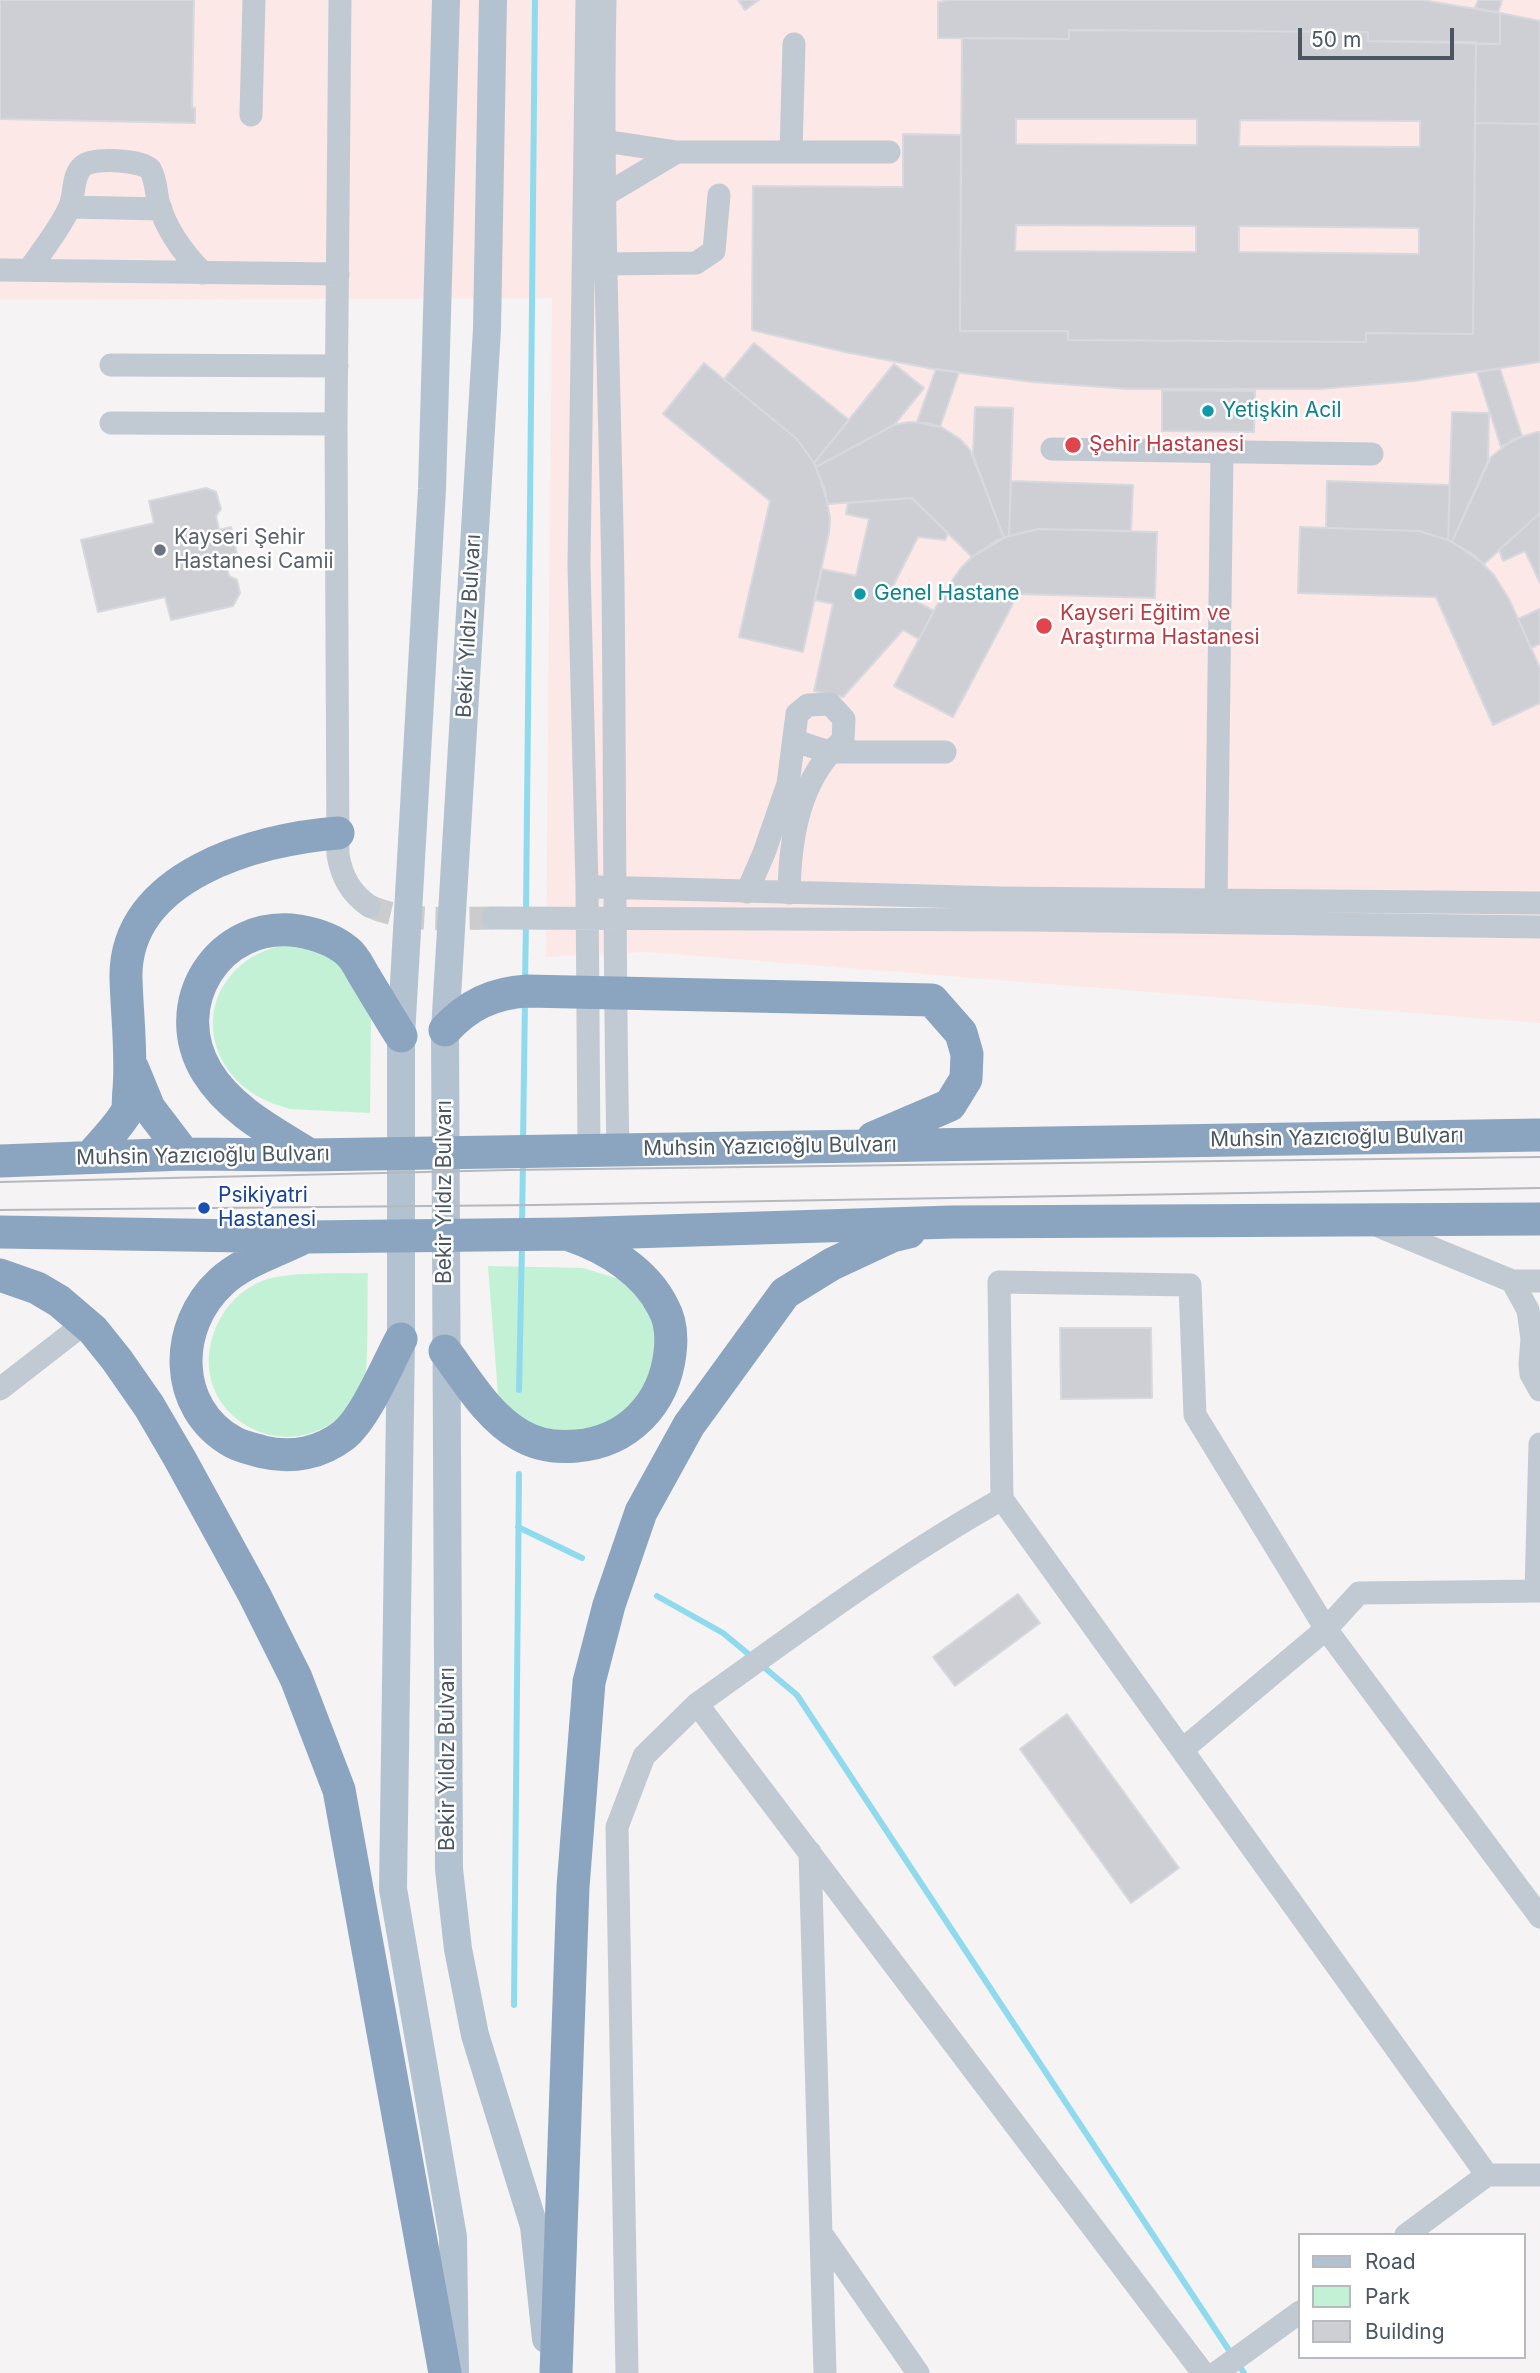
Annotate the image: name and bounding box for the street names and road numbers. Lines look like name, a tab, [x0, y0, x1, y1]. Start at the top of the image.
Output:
street label: Bekir Yıldız Bulvarı	[452, 534, 486, 718]
street label: Bekir Yıldız Bulvarı	[432, 1100, 458, 1284]
street label: Muhsin Yazıcıoğlu Bulvarı	[1210, 1123, 1464, 1153]
street label: Muhsin Yazıcıoğlu Bulvarı	[643, 1132, 897, 1162]
street label: Muhsin Yazıcıoğlu Bulvarı	[76, 1141, 330, 1171]
street label: Bekir Yıldız Bulvarı	[435, 1667, 461, 1851]

